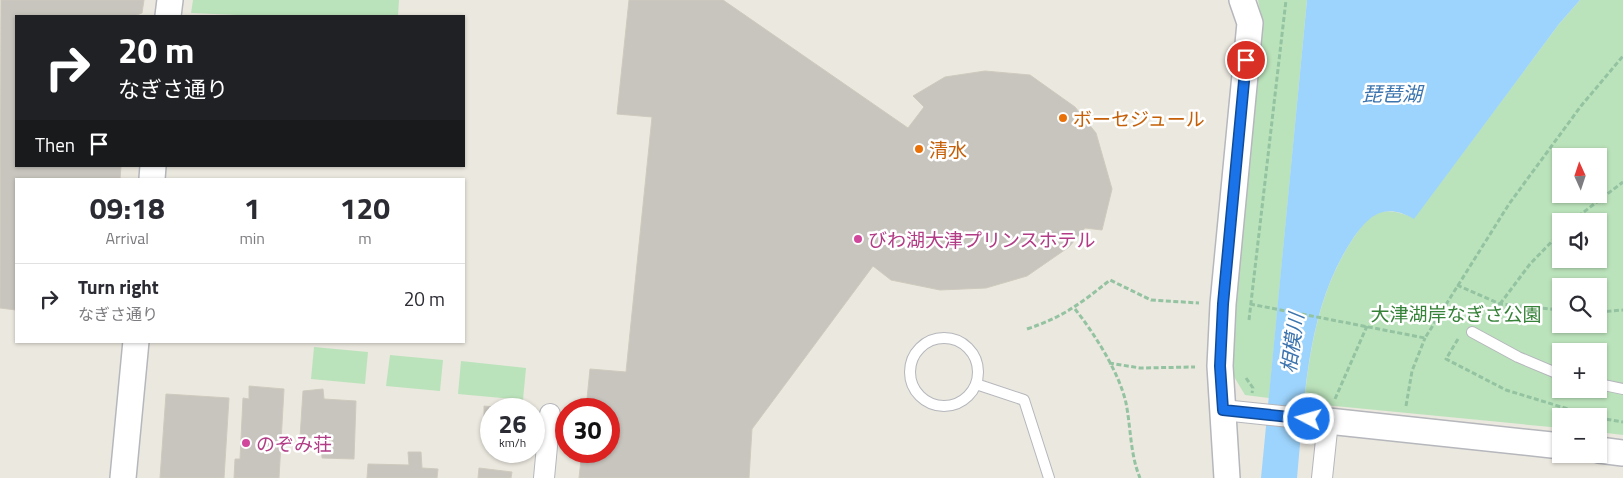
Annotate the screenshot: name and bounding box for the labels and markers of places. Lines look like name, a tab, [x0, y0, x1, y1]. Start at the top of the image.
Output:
pin	[1225, 39, 1267, 81]
place label: ボーセジュール	[1073, 104, 1205, 133]
marker: ボーセジュール	[1057, 112, 1069, 124]
place label: 清水	[929, 135, 967, 164]
marker: 清水	[913, 143, 925, 155]
place label: びわ湖大津プリンスホテル	[868, 225, 1096, 254]
marker: びわ湖大津プリンスホテル	[852, 233, 864, 245]
place label: のぞみ荘	[256, 429, 332, 458]
marker: のぞみ荘	[240, 437, 252, 449]

